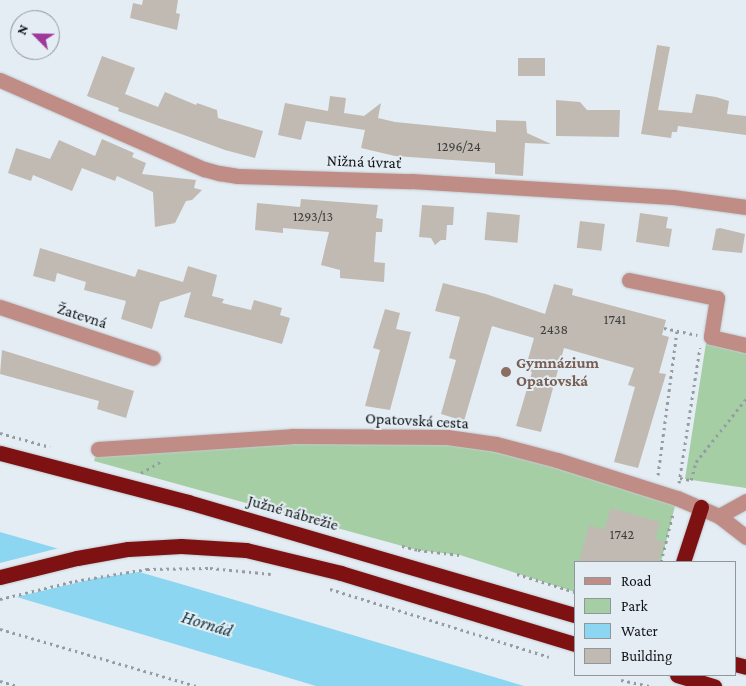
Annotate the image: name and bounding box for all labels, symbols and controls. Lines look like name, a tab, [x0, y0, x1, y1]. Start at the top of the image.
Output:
north arrow	[10, 10, 60, 60]
text: N	[13, 22, 31, 37]
house number: 1296/24	[437, 138, 481, 154]
street label: Nižná úvrať	[326, 151, 402, 173]
house number: 1293/13	[293, 208, 333, 224]
street label: Žatevná	[55, 299, 109, 333]
house number: 1741	[604, 311, 626, 327]
house number: 2438	[540, 321, 568, 337]
place label: Gymnázium Opatovská	[516, 353, 599, 391]
marker: Gymnázium Opatovská	[500, 366, 512, 378]
street label: Opatovská cesta	[365, 409, 469, 433]
street label: Južné nábrežie	[246, 491, 340, 535]
house number: 1742	[610, 526, 634, 542]
legend	[574, 561, 736, 676]
text: Road	[621, 573, 651, 589]
text: Park	[621, 598, 648, 614]
water label: Hornád	[179, 606, 235, 642]
text: Water	[621, 623, 658, 639]
text: Building	[621, 648, 672, 664]

